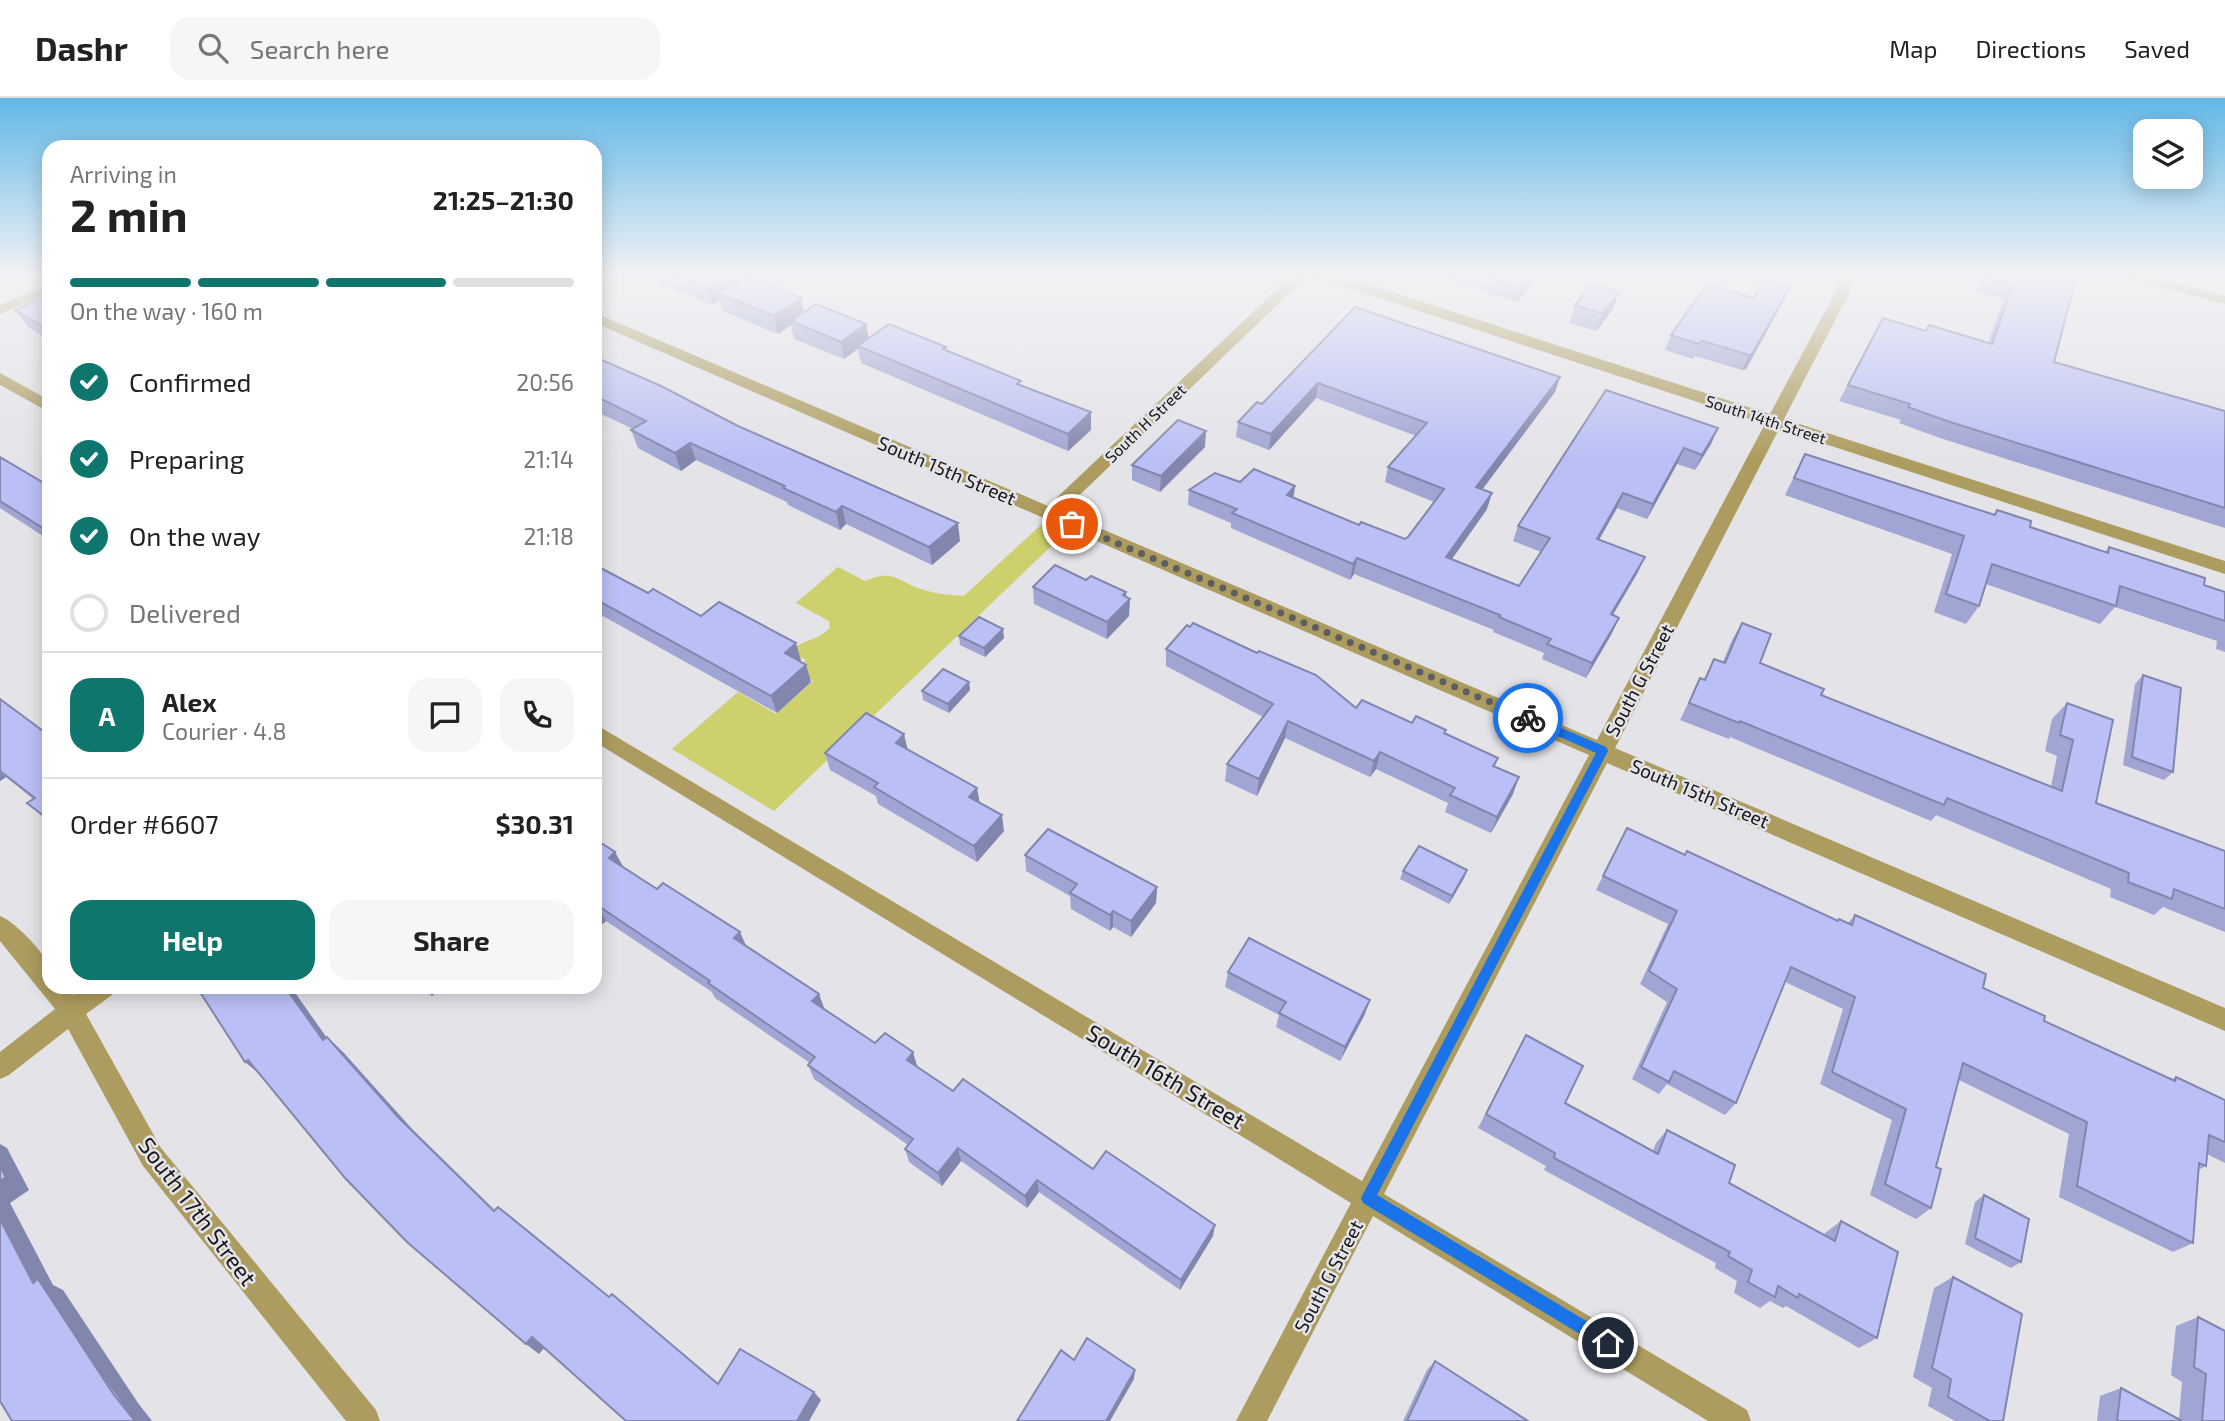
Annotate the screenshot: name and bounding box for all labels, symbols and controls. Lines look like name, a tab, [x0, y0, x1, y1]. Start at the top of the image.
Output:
search box	[170, 17, 660, 80]
text: Dashr	[35, 28, 128, 68]
icon: search	[194, 29, 232, 67]
text: Search here	[250, 33, 389, 64]
text: Map	[1889, 34, 1937, 63]
text: Directions	[1975, 34, 2086, 63]
text: Saved	[2124, 34, 2190, 63]
map controls	[2133, 119, 2203, 189]
button: layers	[2133, 119, 2203, 189]
text: Arriving in	[70, 160, 177, 188]
text: 21:25–21:30	[433, 184, 574, 215]
text: 2 min	[70, 186, 188, 241]
text: On the way · 160 m	[70, 297, 263, 325]
icon: check	[70, 363, 108, 401]
text: Confirmed	[129, 366, 252, 397]
text: 20:56	[516, 368, 574, 396]
street label: South H Street	[1101, 380, 1189, 466]
street label: South 14th Street	[1703, 391, 1829, 447]
street label: South 15th Street	[874, 431, 1020, 509]
icon: check	[70, 440, 108, 478]
text: Preparing	[129, 443, 244, 474]
text: 21:14	[523, 445, 574, 473]
pin	[1042, 494, 1102, 554]
icon: bag	[1053, 505, 1091, 543]
icon: check	[70, 517, 108, 555]
text: On the way	[129, 520, 260, 551]
text: 21:18	[523, 522, 574, 550]
text: Delivered	[129, 597, 241, 628]
street label: South G Street	[1600, 620, 1678, 740]
button: chat	[408, 678, 482, 752]
button: phone	[500, 678, 574, 752]
courier	[1493, 683, 1563, 753]
text: Alex	[162, 686, 217, 717]
icon: bike	[1509, 699, 1547, 737]
text: A	[99, 700, 115, 731]
text: Courier · 4.8	[162, 717, 286, 745]
street label: South 15th Street	[1627, 754, 1773, 832]
text: Order #6607	[70, 808, 219, 839]
text: $30.31	[495, 808, 574, 839]
button: Help	[70, 900, 315, 980]
button: Share	[329, 900, 574, 980]
street label: South 16th Street	[1082, 1018, 1250, 1134]
street label: South 17th Street	[133, 1131, 263, 1291]
street label: South G Street	[1289, 1216, 1367, 1336]
pin	[1578, 1313, 1638, 1373]
icon: home	[1589, 1324, 1627, 1362]

